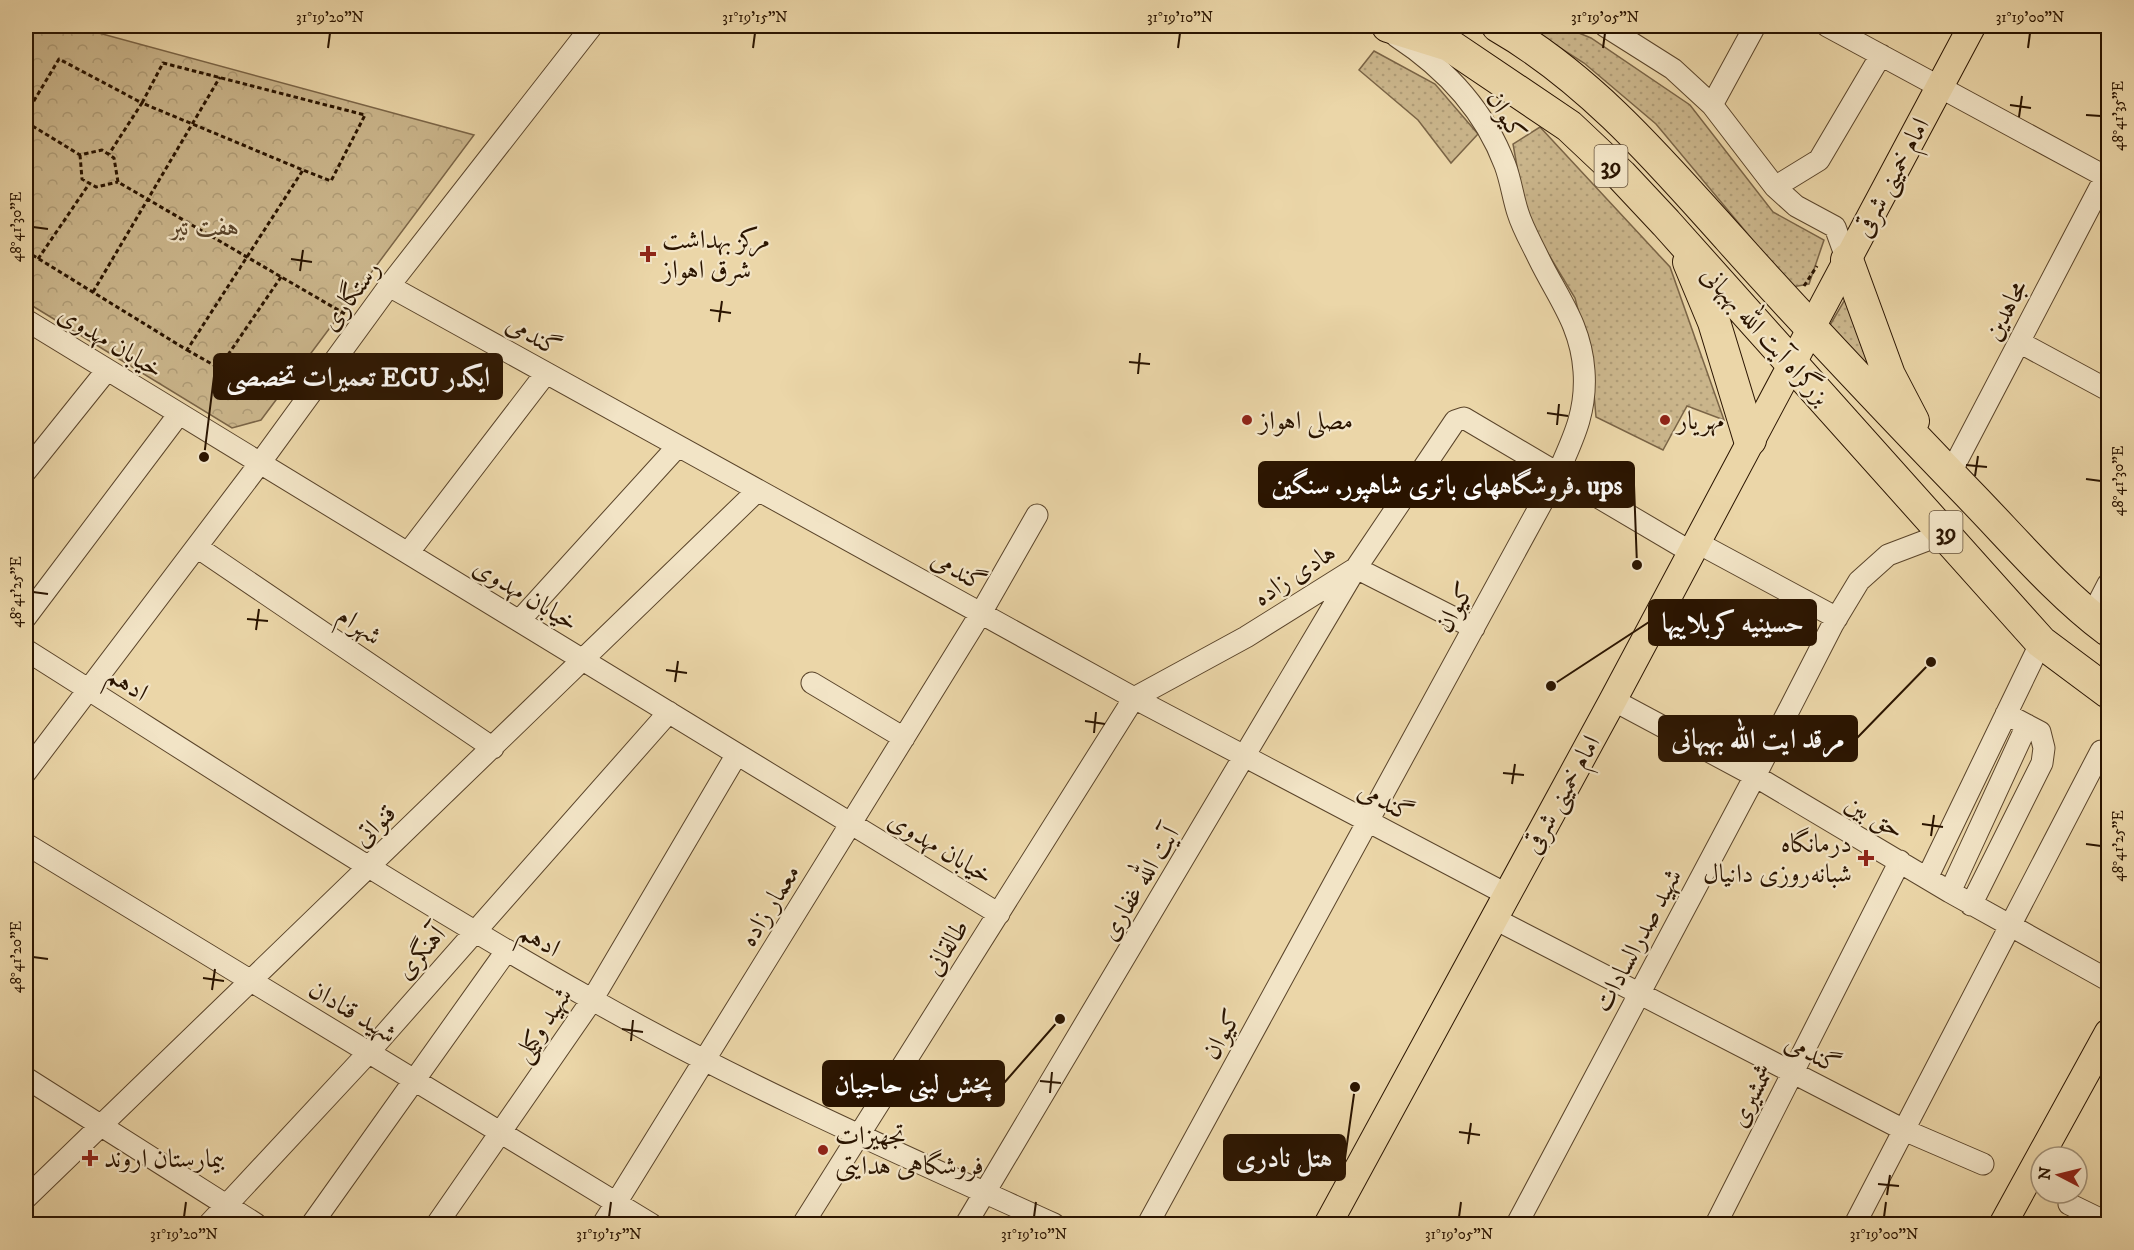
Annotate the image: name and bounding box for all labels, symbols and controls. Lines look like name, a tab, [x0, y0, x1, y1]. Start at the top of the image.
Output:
text: 31°19'20"N	[296, 8, 364, 27]
text: 31°19'15"N	[722, 8, 788, 27]
text: 31°19'10"N	[1147, 8, 1213, 27]
text: 31°19'05"N	[1571, 8, 1639, 27]
text: 31°19'00"N	[1996, 8, 2064, 27]
text: 48°41'35"E	[2109, 81, 2128, 151]
street label: کیوان	[1478, 85, 1533, 147]
street label: امام خمینی شرقی	[1847, 112, 1942, 246]
road number: 39	[1594, 145, 1628, 187]
text: 48°41'30"E	[7, 191, 26, 262]
park label: هفت تیر	[168, 211, 240, 244]
place label: مرکز بهداشت شرق اهواز	[659, 224, 770, 287]
marker: مرکز بهداشت شرق اهواز	[639, 245, 657, 263]
street label: رستگاری	[313, 253, 389, 338]
street label: بزرگراه آیت الله بهبهانی	[1693, 256, 1841, 413]
street label: مجاهدین	[1977, 274, 2036, 347]
street label: خیابان مهدوی	[52, 298, 169, 387]
street label: گندمی	[500, 308, 567, 365]
callout: تعمیرات تخصصی ECU ایکدر	[214, 354, 502, 399]
text: تعمیرات تخصصی ECU ایکدر	[226, 361, 490, 396]
place label: مصلی اهواز	[1256, 405, 1353, 439]
place label: مهریار	[1674, 405, 1724, 438]
marker: مصلی اهواز	[1240, 413, 1254, 427]
marker: مهریار	[1658, 413, 1672, 427]
text: 48°41'30"E	[2109, 445, 2128, 516]
callout: فروشگاههای باتری شاهپور. سنگین. ups	[1259, 462, 1634, 507]
text: فروشگاههای باتری شاهپور. سنگین. ups	[1271, 467, 1623, 503]
road number: 39	[1930, 511, 1962, 553]
street label: هادی زاده	[1247, 536, 1342, 614]
street label: گندمی	[925, 543, 992, 600]
street label: خیابان مهدوی	[467, 551, 584, 640]
text: 48°41'25"E	[7, 556, 26, 628]
street label: کیوان	[1428, 577, 1483, 639]
street label: شهرام	[328, 599, 388, 657]
callout: حسینیه کربلاییها	[1649, 600, 1816, 645]
text: حسینیه کربلاییها	[1662, 607, 1804, 641]
street label: ادهم	[97, 659, 154, 716]
callout: مرقد ایت الله بهبهانی	[1659, 716, 1857, 761]
text: مرقد ایت الله بهبهانی	[1670, 717, 1845, 758]
street label: امام خمینی شرقی	[1516, 730, 1613, 862]
street label: گندمی	[1352, 774, 1419, 831]
street label: حق بین	[1839, 787, 1910, 847]
street label: قنواتی	[346, 798, 404, 855]
street label: خیابان مهدوی	[882, 804, 999, 893]
text: 48°41'25"E	[2109, 810, 2128, 882]
street label: آیت الله غفاری	[1089, 816, 1189, 947]
place label: درمانگاه شبانه‌روزی دانیال	[1703, 827, 1852, 891]
marker: درمانگاه شبانه‌روزی دانیال	[1857, 849, 1875, 867]
street label: معمار زاده	[732, 859, 808, 953]
street label: شهید صدرالسادات	[1587, 863, 1690, 1018]
street label: طالقانی	[917, 914, 977, 982]
street label: ادهم	[509, 915, 566, 971]
street label: آهنگری	[389, 917, 455, 987]
text: 48°41'20"E	[7, 920, 26, 993]
street label: شهید قنادان	[302, 973, 402, 1051]
street label: شهید وکیلی	[506, 981, 581, 1069]
street label: کیوان	[1195, 1004, 1250, 1066]
street label: گندمی	[1779, 1026, 1846, 1082]
street label: شمشیری	[1722, 1058, 1782, 1133]
callout: پخش لبنی حاجیان	[823, 1061, 1004, 1106]
text: پخش لبنی حاجیان	[834, 1068, 992, 1103]
place label: تجهیزات فروشگاهی هدایتی	[835, 1120, 984, 1183]
callout: هتل نادری	[1224, 1135, 1345, 1180]
text: هتل نادری	[1236, 1142, 1332, 1177]
place label: بیمارستان اروند	[104, 1143, 225, 1176]
marker: تجهیزات فروشگاهی هدایتی	[816, 1143, 830, 1157]
north arrow	[2029, 1145, 2089, 1205]
marker: بیمارستان اروند	[81, 1149, 99, 1167]
text: N	[2034, 1166, 2056, 1181]
text: 31°19'20"N	[150, 1225, 218, 1244]
text: 31°19'15"N	[576, 1225, 642, 1244]
text: 31°19'10"N	[1001, 1225, 1067, 1244]
text: 31°19'05"N	[1425, 1225, 1493, 1244]
text: 31°19'00"N	[1850, 1225, 1918, 1244]

